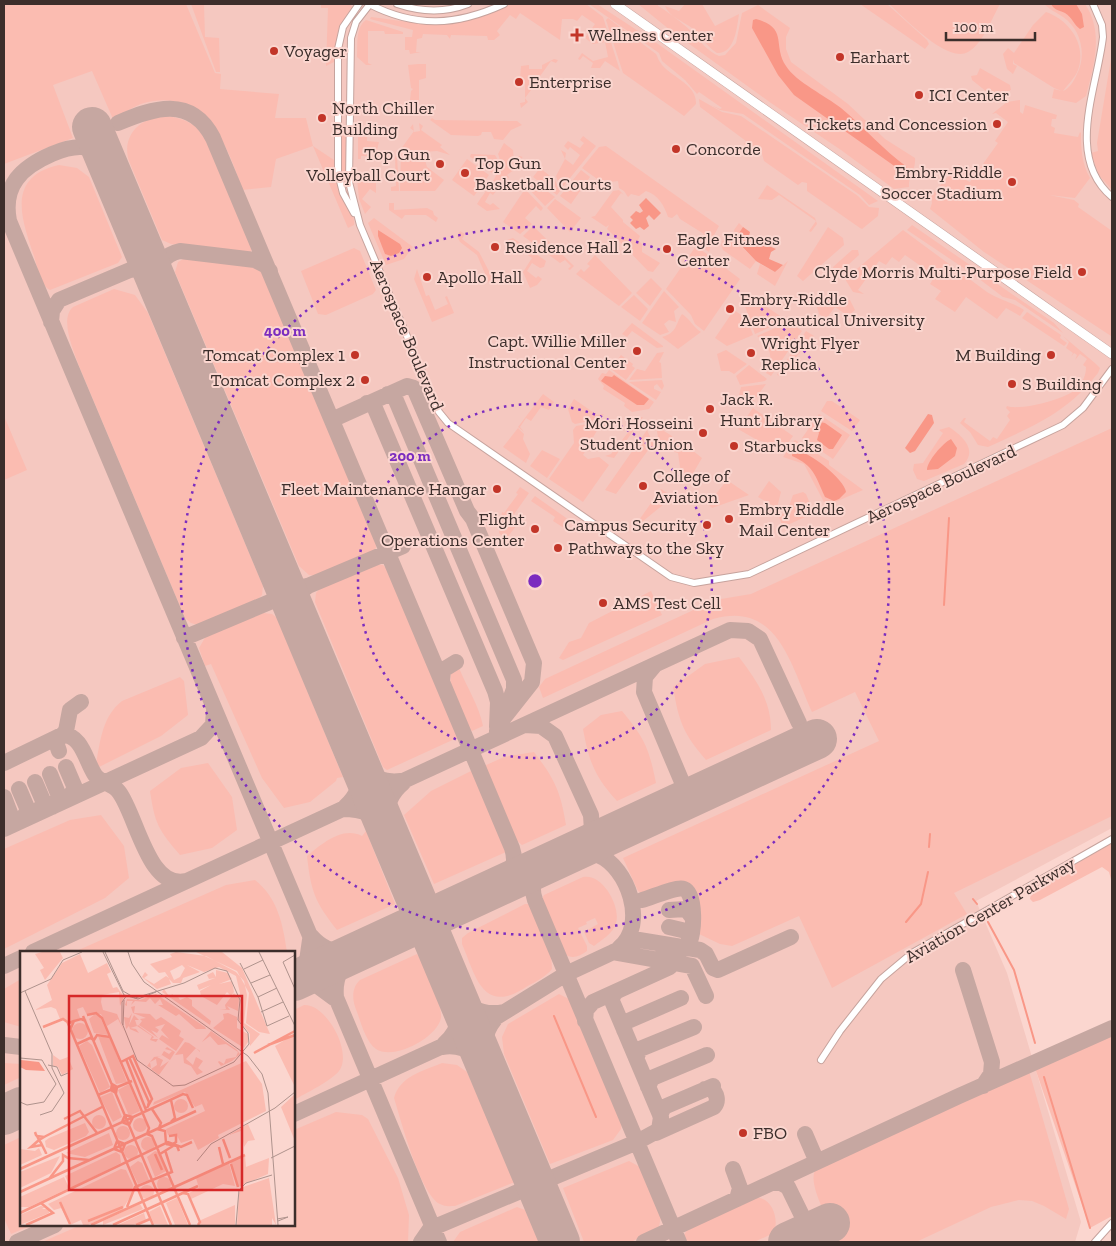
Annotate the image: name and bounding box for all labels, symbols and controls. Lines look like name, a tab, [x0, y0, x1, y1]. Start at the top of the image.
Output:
scale bar	[946, 10, 1035, 42]
text: 100 m	[954, 18, 993, 36]
place label: Wellness Center	[588, 24, 714, 46]
marker: Wellness Center	[570, 28, 584, 42]
place label: Voyager	[283, 40, 347, 62]
marker: Voyager	[268, 45, 280, 57]
place label: Earhart	[850, 46, 910, 68]
marker: Earhart	[834, 51, 846, 63]
place label: Enterprise	[529, 71, 611, 93]
marker: Enterprise	[513, 76, 525, 88]
place label: ICI Center	[929, 84, 1009, 106]
marker: ICI Center	[913, 89, 925, 101]
place label: North Chiller Building	[332, 97, 435, 140]
marker: North Chiller Building	[316, 112, 328, 124]
place label: Tickets and Concession	[805, 113, 988, 135]
marker: Tickets and Concession	[991, 118, 1003, 130]
place label: Concorde	[686, 138, 761, 160]
place label: Top Gun Volleyball Court	[305, 143, 431, 186]
marker: Concorde	[670, 143, 682, 155]
place label: Top Gun Basketball Courts	[475, 152, 612, 195]
marker: Top Gun Volleyball Court	[434, 158, 446, 170]
place label: Embry-Riddle Soccer Stadium	[881, 161, 1002, 204]
marker: Top Gun Basketball Courts	[459, 167, 471, 179]
marker: Embry-Riddle Soccer Stadium	[1006, 176, 1018, 188]
place label: Eagle Fitness Center	[677, 228, 780, 271]
place label: Residence Hall 2	[505, 236, 632, 258]
marker: Residence Hall 2	[489, 241, 501, 253]
marker: Eagle Fitness Center	[661, 243, 673, 255]
street label: Aerospace Boulevard	[365, 256, 449, 414]
place label: Clyde Morris Multi-Purpose Field	[814, 261, 1072, 283]
place label: Apollo Hall	[437, 266, 522, 288]
marker: Clyde Morris Multi-Purpose Field	[1076, 266, 1088, 278]
marker: Apollo Hall	[421, 271, 433, 283]
place label: Embry-Riddle Aeronautical University	[740, 288, 925, 331]
marker: Embry-Riddle Aeronautical University	[724, 303, 736, 315]
text: 400 m	[264, 322, 306, 340]
place label: Capt. Willie Miller Instructional Center	[468, 330, 627, 373]
place label: Wright Flyer Replica	[761, 332, 860, 375]
place label: Tomcat Complex 1	[203, 344, 345, 366]
place label: M Building	[955, 344, 1041, 366]
marker: Capt. Willie Miller Instructional Center	[631, 345, 643, 357]
marker: Wright Flyer Replica	[745, 347, 757, 359]
marker: Tomcat Complex 1	[349, 349, 361, 361]
marker: M Building	[1045, 349, 1057, 361]
place label: Tomcat Complex 2	[210, 369, 355, 391]
place label: S Building	[1022, 373, 1102, 395]
marker: Tomcat Complex 2	[359, 374, 371, 386]
marker: S Building	[1006, 378, 1018, 390]
place label: Jack R. Hunt Library	[720, 388, 823, 431]
marker: Jack R. Hunt Library	[704, 403, 716, 415]
place label: Mori Hosseini Student Union	[580, 412, 694, 455]
marker: Mori Hosseini Student Union	[697, 427, 709, 439]
place label: Starbucks	[744, 435, 822, 457]
marker: Starbucks	[728, 440, 740, 452]
street label: Aerospace Boulevard	[863, 440, 1019, 528]
text: 200 m	[389, 447, 431, 465]
place label: College of Aviation	[653, 465, 731, 508]
place label: Fleet Maintenance Hangar	[281, 478, 487, 500]
marker: College of Aviation	[637, 480, 649, 492]
marker: Fleet Maintenance Hangar	[491, 483, 503, 495]
place label: Embry Riddle Mail Center	[739, 498, 844, 541]
place label: Flight Operations Center	[381, 508, 525, 551]
marker: Embry Riddle Mail Center	[723, 513, 735, 525]
place label: Campus Security	[564, 514, 698, 536]
marker: Campus Security	[701, 519, 713, 531]
marker: Flight Operations Center	[529, 523, 541, 535]
place label: Pathways to the Sky	[568, 537, 725, 559]
marker: Pathways to the Sky	[552, 542, 564, 554]
centre of rings	[526, 572, 544, 590]
place label: AMS Test Cell	[613, 592, 721, 614]
marker: AMS Test Cell	[597, 597, 609, 609]
street label: Aviation Center Parkway	[901, 852, 1080, 968]
inset map	[20, 951, 295, 1226]
place label: FBO	[753, 1122, 787, 1144]
marker: FBO	[737, 1127, 749, 1139]

